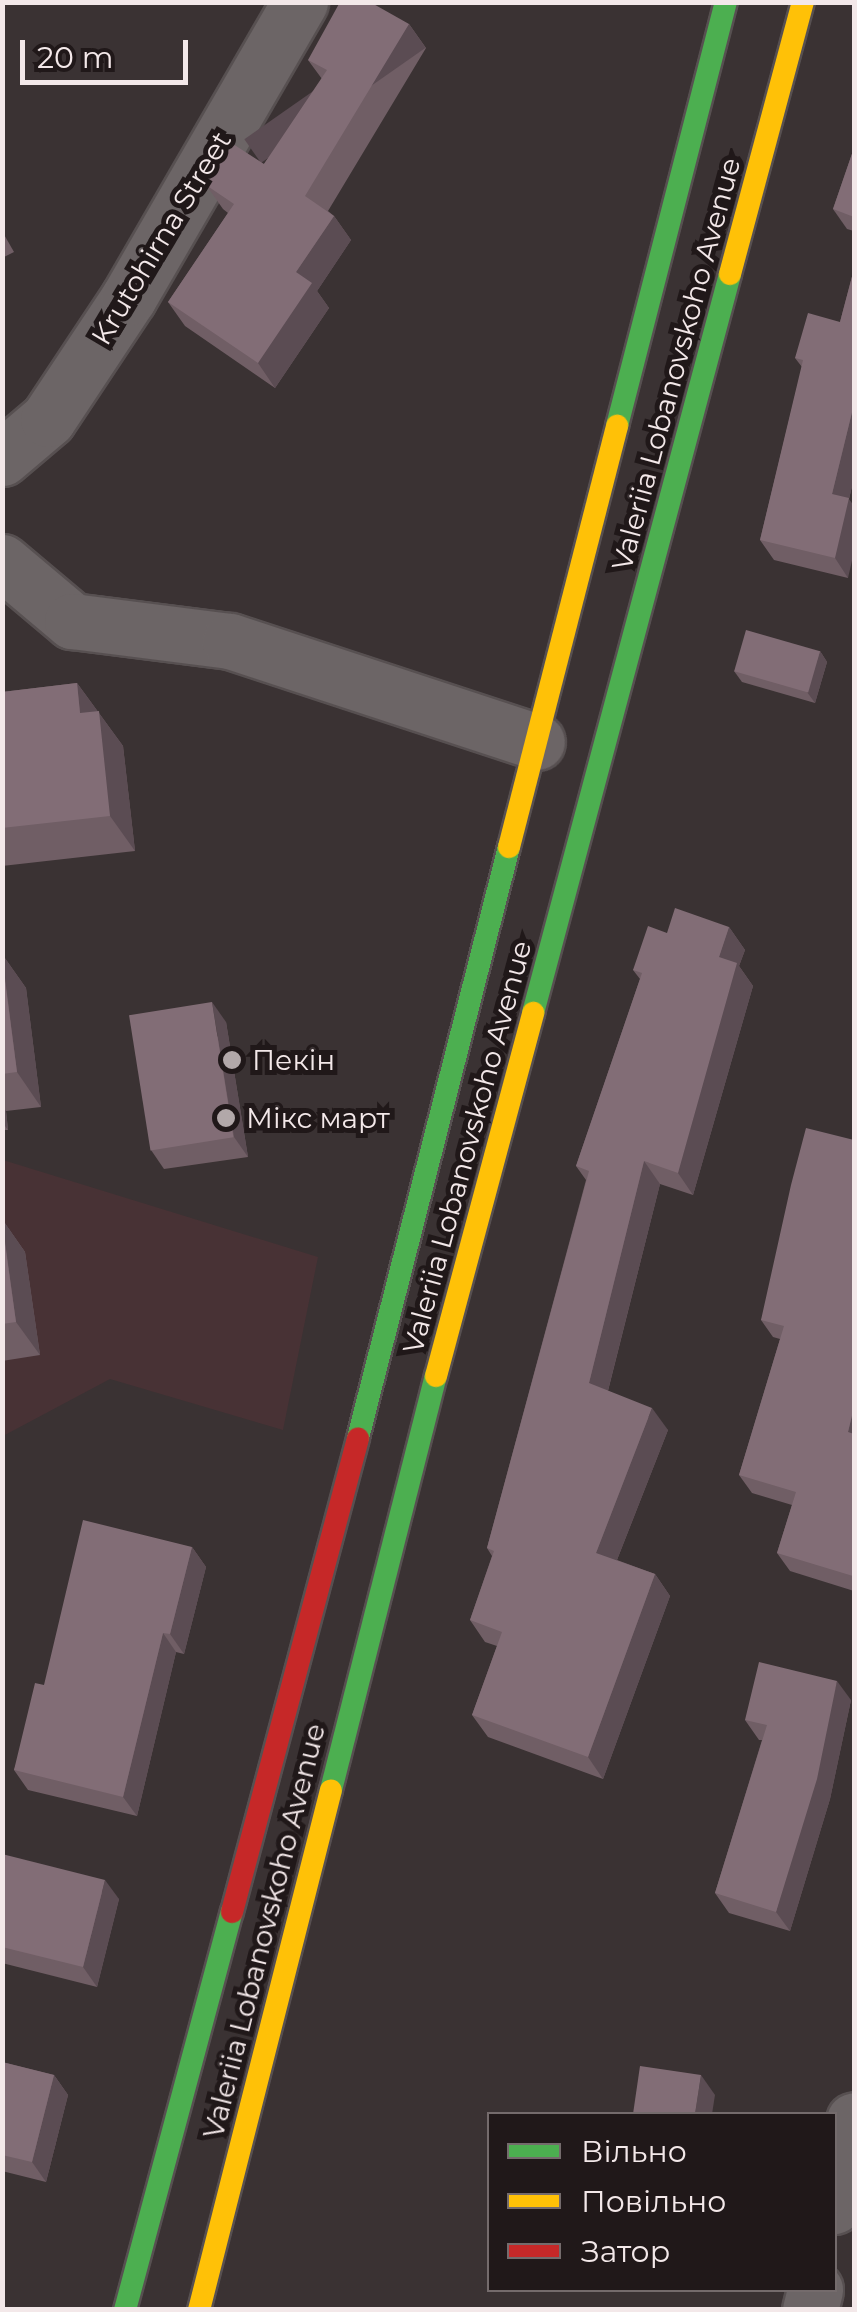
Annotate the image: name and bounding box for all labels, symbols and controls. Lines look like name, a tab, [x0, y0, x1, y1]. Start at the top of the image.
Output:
scale bar	[25, 20, 192, 82]
text: 20 m	[37, 39, 114, 76]
street label: Krutohirna Street	[84, 125, 238, 351]
street label: Valeriia Lobanovskoho Avenue	[605, 154, 747, 574]
street label: Valeriia Lobanovskoho Avenue	[396, 937, 538, 1357]
place label: Пекін	[252, 1043, 335, 1077]
marker: Пекін	[221, 1049, 243, 1071]
place label: Мікс март	[246, 1101, 390, 1135]
marker: Мікс март	[215, 1107, 237, 1129]
street label: Valeriia Lobanovskoho Avenue	[196, 1720, 332, 2142]
legend	[487, 2112, 837, 2292]
text: Вільно	[581, 2133, 687, 2170]
text: Повільно	[581, 2183, 726, 2220]
text: Затор	[581, 2233, 670, 2270]

